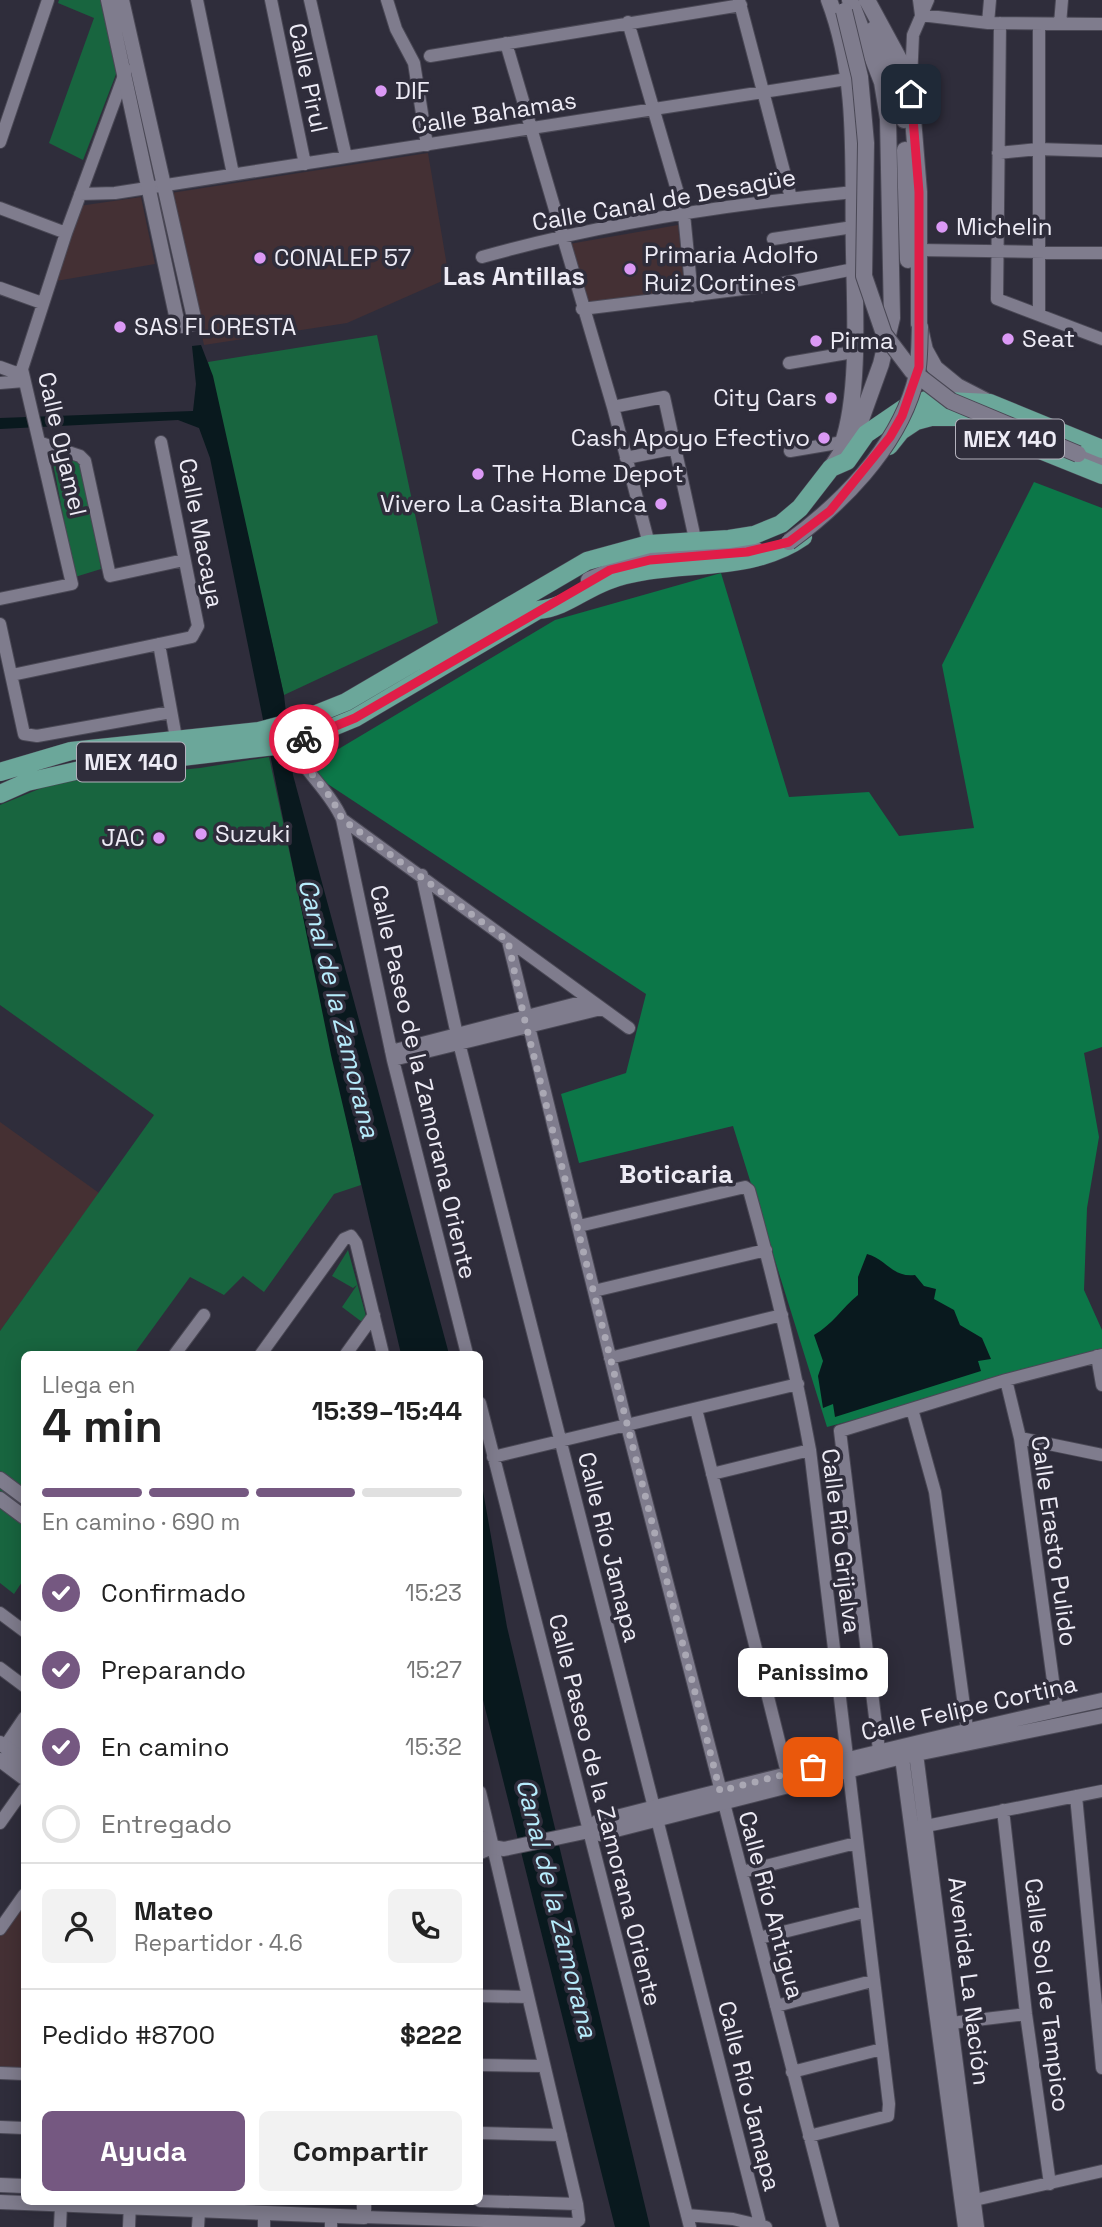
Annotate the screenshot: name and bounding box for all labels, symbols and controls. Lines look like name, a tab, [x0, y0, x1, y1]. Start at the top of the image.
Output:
street label: Calle Pirul	[282, 20, 335, 136]
pin	[881, 64, 941, 124]
place label: DIF	[395, 75, 430, 106]
icon: home	[892, 75, 930, 113]
marker: DIF	[373, 83, 389, 99]
street label: Calle Bahamas	[409, 84, 579, 141]
street label: Calle Canal de Desagüe	[530, 161, 798, 238]
place label: Michelin	[956, 211, 1052, 242]
marker: Michelin	[934, 219, 950, 235]
place label: Primaria Adolfo Ruiz Cortines	[644, 239, 819, 298]
place label: CONALEP 57	[274, 242, 411, 273]
marker: CONALEP 57	[252, 250, 268, 266]
district label: Las Antillas	[443, 259, 585, 293]
marker: Primaria Adolfo Ruiz Cortines	[622, 261, 638, 277]
place label: SAS FLORESTA	[134, 311, 296, 342]
marker: SAS FLORESTA	[112, 319, 128, 335]
place label: Seat	[1022, 323, 1075, 354]
place label: Pirma	[830, 325, 894, 356]
marker: Seat	[1000, 331, 1016, 347]
marker: Pirma	[808, 333, 824, 349]
street label: Calle Oyamel	[31, 369, 94, 519]
place label: City Cars	[713, 382, 817, 413]
marker: City Cars	[823, 390, 839, 406]
road number: MEX 140	[956, 420, 1064, 458]
place label: Cash Apoyo Efectivo	[571, 422, 810, 453]
marker: Cash Apoyo Efectivo	[816, 430, 832, 446]
street label: Calle Macaya	[172, 455, 231, 611]
place label: The Home Depot	[492, 458, 684, 489]
marker: The Home Depot	[470, 466, 486, 482]
place label: Vivero La Casita Blanca	[380, 488, 647, 519]
marker: Vivero La Casita Blanca	[653, 496, 669, 512]
courier	[269, 704, 339, 774]
icon: bike	[285, 720, 323, 758]
road number: MEX 140	[77, 742, 185, 782]
place label: Suzuki	[215, 818, 290, 849]
place label: JAC	[101, 822, 145, 853]
marker: Suzuki	[193, 826, 209, 842]
marker: JAC	[151, 830, 167, 846]
water label: Canal de la Zamorana	[290, 875, 388, 1142]
street label: Calle Paseo de la Zamorana Oriente	[363, 882, 484, 1282]
district label: Boticaria	[619, 1157, 733, 1191]
text: Llega en	[42, 1370, 135, 1400]
text: 15:39–15:44	[312, 1394, 462, 1428]
text: 4 min	[42, 1397, 163, 1455]
street label: Calle Erasto Pulido	[1024, 1434, 1085, 1648]
street label: Calle Río Grijalva	[815, 1447, 868, 1635]
street label: Calle Río Jamapa	[571, 1449, 648, 1645]
text: En camino · 690 m	[42, 1507, 240, 1537]
icon: check	[42, 1574, 80, 1612]
text: Confirmado	[101, 1576, 246, 1610]
text: 15:23	[405, 1578, 462, 1608]
street label: Calle Paseo de la Zamorana Oriente	[542, 1610, 669, 2009]
callout: Panissimo	[738, 1648, 888, 1697]
icon: check	[42, 1651, 80, 1689]
text: Preparando	[101, 1653, 246, 1687]
text: 15:27	[406, 1655, 462, 1685]
text: Panissimo	[757, 1657, 869, 1687]
street label: Calle Felipe Cortina	[858, 1668, 1080, 1747]
icon: check	[42, 1728, 80, 1766]
text: En camino	[101, 1730, 230, 1764]
text: 15:32	[405, 1732, 462, 1762]
pin	[783, 1737, 843, 1797]
icon: bag	[794, 1748, 832, 1786]
water label: Canal de la Zamorana	[508, 1775, 606, 2042]
text: Entregado	[101, 1807, 232, 1841]
street label: Calle Río Antigua	[731, 1807, 812, 2002]
street label: Avenida La Nación	[941, 1875, 998, 2087]
street label: Calle Sol de Tampico	[1018, 1876, 1077, 2114]
button: person	[42, 1889, 116, 1963]
button: phone	[388, 1889, 462, 1963]
text: Mateo	[134, 1894, 213, 1928]
text: Repartidor · 4.6	[134, 1928, 303, 1958]
street label: Calle Río Jamapa	[711, 1998, 788, 2194]
text: Pedido #8700	[42, 2018, 215, 2052]
text: $222	[400, 2018, 462, 2052]
button: Ayuda	[42, 2111, 245, 2191]
button: Compartir	[259, 2111, 462, 2191]

